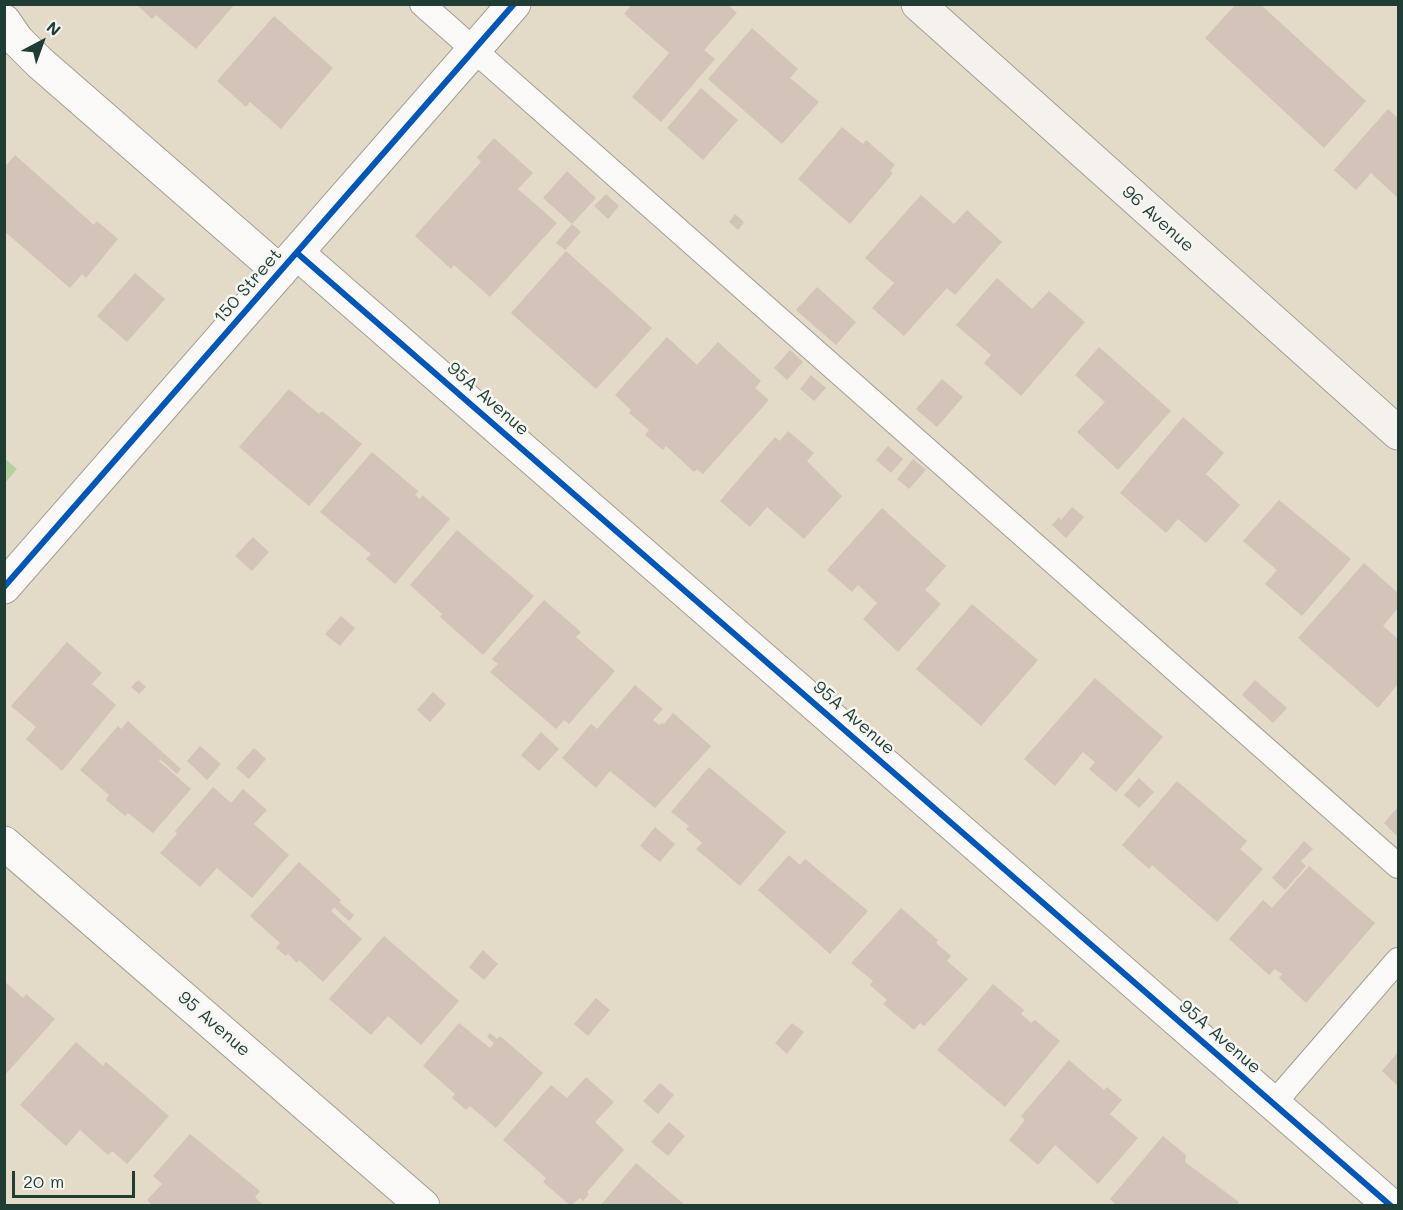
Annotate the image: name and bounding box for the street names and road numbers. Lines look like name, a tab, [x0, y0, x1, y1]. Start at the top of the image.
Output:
street label: 96 Avenue	[1117, 181, 1199, 257]
street label: 150 Street	[209, 244, 287, 328]
street label: 95A Avenue	[443, 358, 533, 440]
street label: 95A Avenue	[809, 677, 899, 759]
street label: 95 Avenue	[173, 987, 255, 1061]
street label: 95A Avenue	[1175, 996, 1265, 1078]

